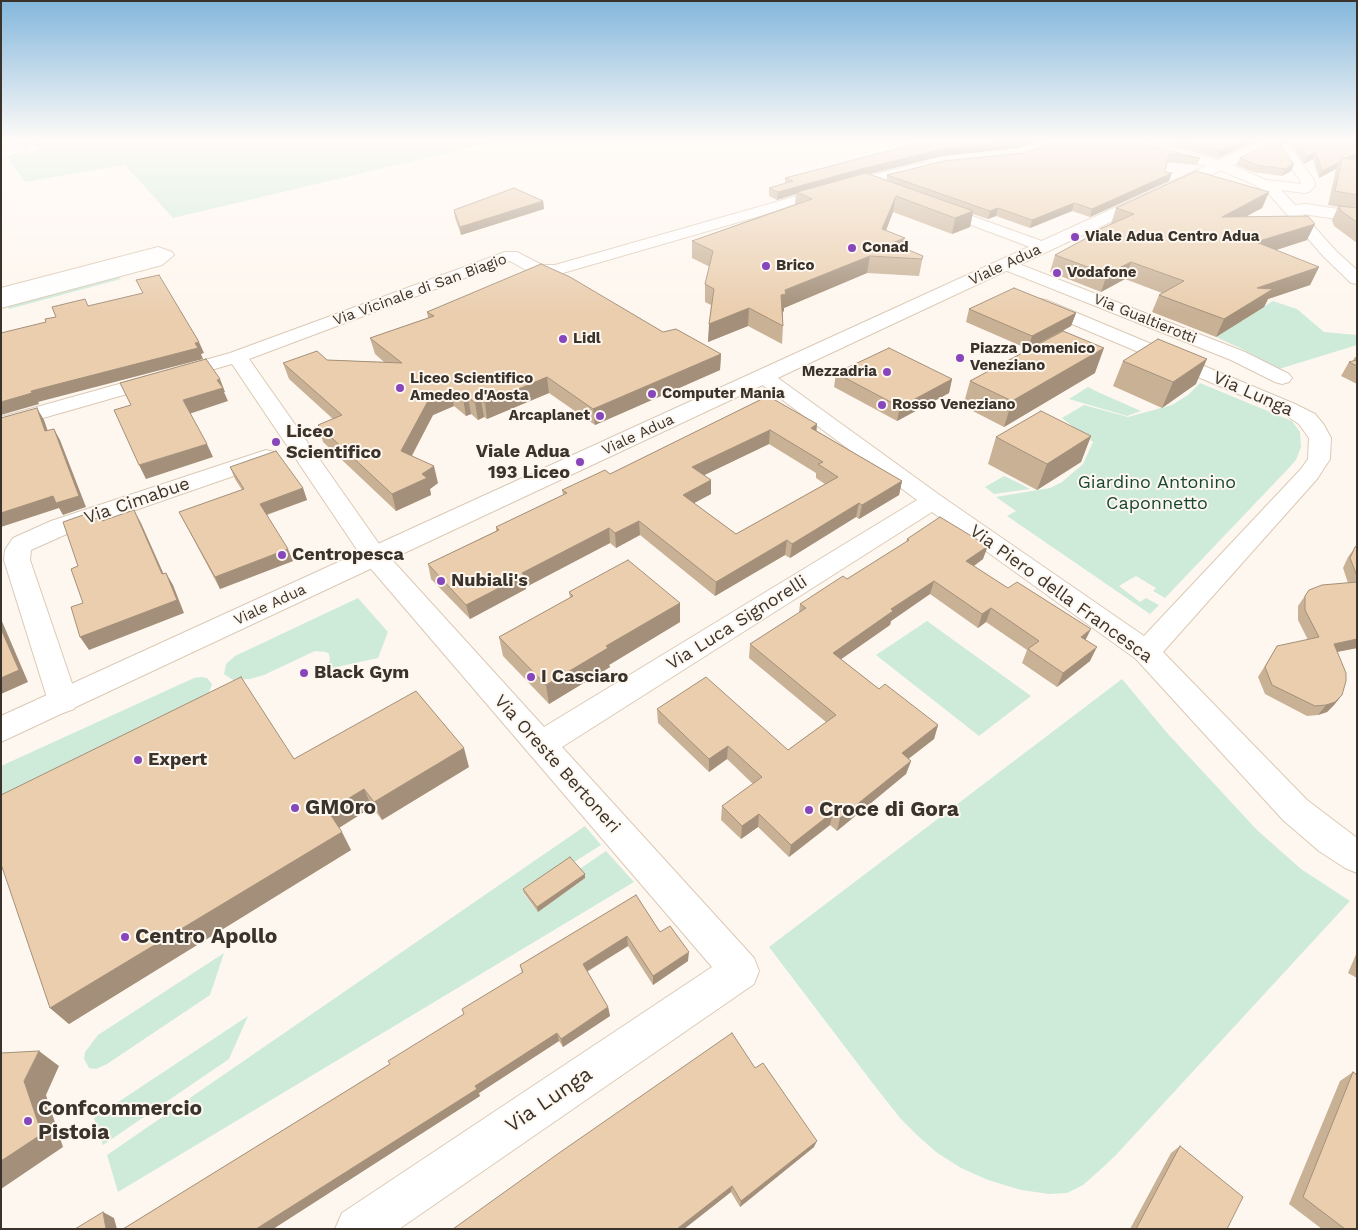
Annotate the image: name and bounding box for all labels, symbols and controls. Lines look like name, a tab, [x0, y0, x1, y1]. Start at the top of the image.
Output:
place label: Viale Adua Centro Adua	[1085, 228, 1259, 246]
marker: Viale Adua Centro Adua	[1069, 231, 1081, 243]
place label: Conad	[862, 239, 909, 257]
street label: Viale Adua	[966, 240, 1044, 290]
marker: Conad	[846, 242, 858, 254]
street label: Via Vicinale di San Biagio	[331, 250, 509, 330]
place label: Brico	[776, 257, 815, 275]
marker: Brico	[760, 260, 772, 272]
place label: Vodafone	[1067, 264, 1137, 282]
marker: Vodafone	[1051, 267, 1063, 279]
street label: Via Gualtierotti	[1091, 290, 1199, 348]
place label: Lidl	[573, 330, 601, 348]
marker: Lidl	[557, 333, 569, 345]
place label: Piazza Domenico Veneziano	[970, 340, 1095, 375]
marker: Piazza Domenico Veneziano	[954, 352, 966, 364]
place label: Mezzadria	[802, 363, 877, 381]
marker: Mezzadria	[881, 366, 893, 378]
street label: Via Lunga	[1210, 367, 1296, 421]
place label: Liceo Scientifico Amedeo d'Aosta	[410, 370, 533, 405]
marker: Liceo Scientifico Amedeo d'Aosta	[394, 382, 406, 394]
place label: Computer Mania	[662, 385, 785, 403]
marker: Computer Mania	[646, 388, 658, 400]
place label: Rosso Veneziano	[892, 396, 1016, 414]
marker: Rosso Veneziano	[876, 399, 888, 411]
place label: Arcaplanet	[509, 407, 590, 425]
marker: Arcaplanet	[594, 410, 606, 422]
street label: Viale Adua	[599, 410, 677, 460]
place label: Liceo Scientifico	[286, 421, 381, 464]
marker: Liceo Scientifico	[270, 436, 282, 448]
place label: Viale Adua 193 Liceo	[476, 441, 570, 484]
marker: Viale Adua 193 Liceo	[574, 456, 586, 468]
park label: Giardino Antonino Caponnetto	[1078, 472, 1236, 514]
street label: Via Cimabue	[81, 473, 193, 529]
street label: Via Piero della Francesca	[965, 520, 1157, 668]
place label: Centropesca	[292, 544, 404, 566]
marker: Centropesca	[276, 549, 288, 561]
place label: Nubiali's	[451, 570, 528, 592]
street label: Via Luca Signorelli	[663, 571, 811, 675]
marker: Nubiali's	[435, 575, 447, 587]
street label: Viale Adua	[231, 580, 309, 630]
place label: Black Gym	[314, 662, 409, 684]
place label: I Casciaro	[541, 666, 628, 688]
marker: Black Gym	[298, 667, 310, 679]
marker: I Casciaro	[525, 671, 537, 683]
street label: Via Oreste Bertoneri	[489, 691, 625, 837]
place label: Expert	[148, 749, 207, 771]
marker: Expert	[132, 754, 144, 766]
place label: GMOro	[305, 795, 376, 821]
place label: Croce di Gora	[819, 797, 959, 823]
marker: GMOro	[289, 802, 301, 814]
marker: Croce di Gora	[803, 804, 815, 816]
place label: Centro Apollo	[135, 924, 277, 950]
marker: Centro Apollo	[119, 931, 131, 943]
street label: Via Lunga	[501, 1062, 597, 1138]
place label: Confcommercio Pistoia	[38, 1096, 202, 1146]
marker: Confcommercio Pistoia	[22, 1115, 34, 1127]

